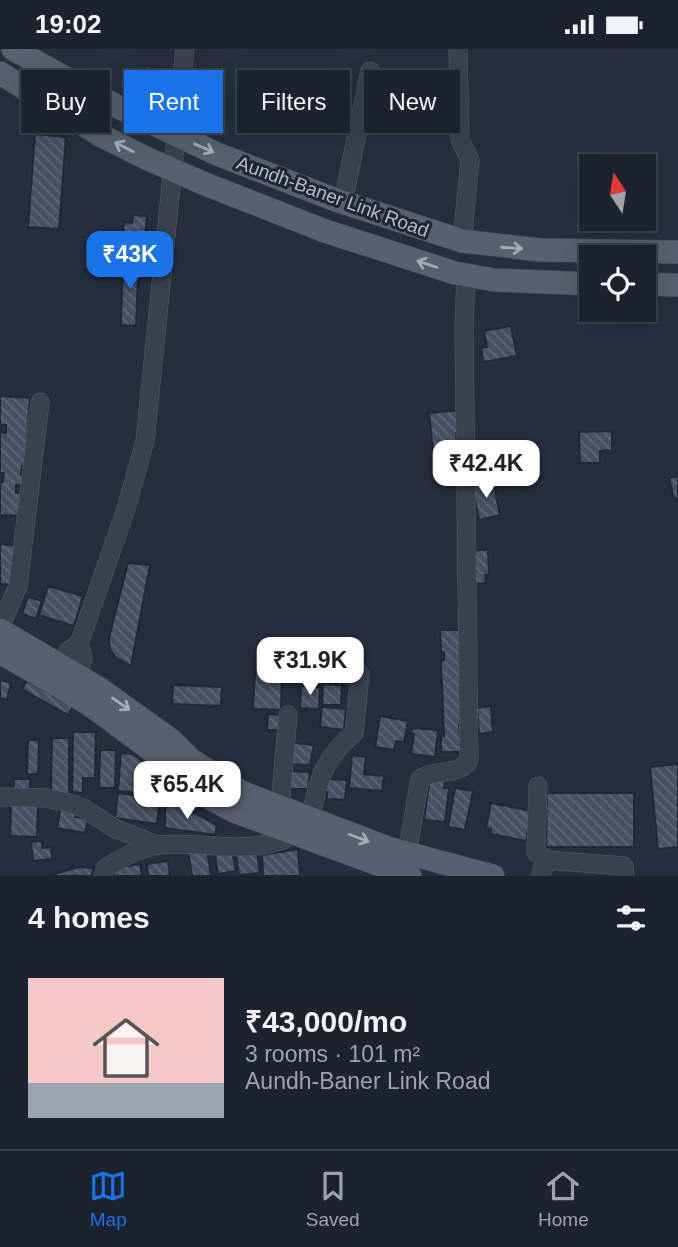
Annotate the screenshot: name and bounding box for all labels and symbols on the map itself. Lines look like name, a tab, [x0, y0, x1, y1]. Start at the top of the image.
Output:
one-way arrow	[114, 140, 135, 154]
one-way arrow	[192, 142, 214, 155]
street label: Aundh-Baner Link Road	[234, 152, 432, 241]
north arrow	[579, 154, 656, 231]
pin: ₹43K	[89, 231, 171, 291]
one-way arrow	[500, 242, 523, 255]
one-way arrow	[417, 257, 439, 270]
pin: ₹42.4K	[429, 441, 543, 500]
pin: ₹31.9K	[253, 637, 367, 697]
one-way arrow	[111, 697, 130, 711]
pin: ₹65.4K	[130, 761, 244, 821]
one-way arrow	[348, 832, 370, 845]

